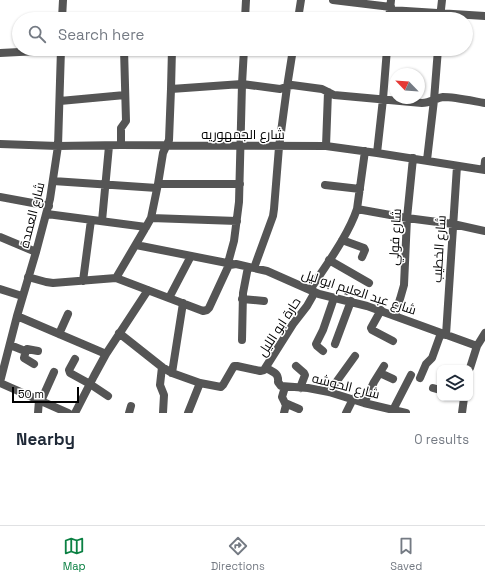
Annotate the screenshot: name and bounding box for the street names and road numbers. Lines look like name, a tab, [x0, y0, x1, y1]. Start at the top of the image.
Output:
street label: شارع الجمهوريه	[201, 126, 285, 143]
street label: شارع العمدة	[16, 180, 48, 250]
street label: شارع فولي	[385, 208, 407, 266]
street label: شارع الخطيب	[428, 215, 450, 283]
street label: شارع عبد العليم ابو ليل	[299, 265, 419, 320]
street label: حارة ابو الليل	[254, 294, 304, 360]
street label: شارع الحوشه	[310, 369, 382, 403]

